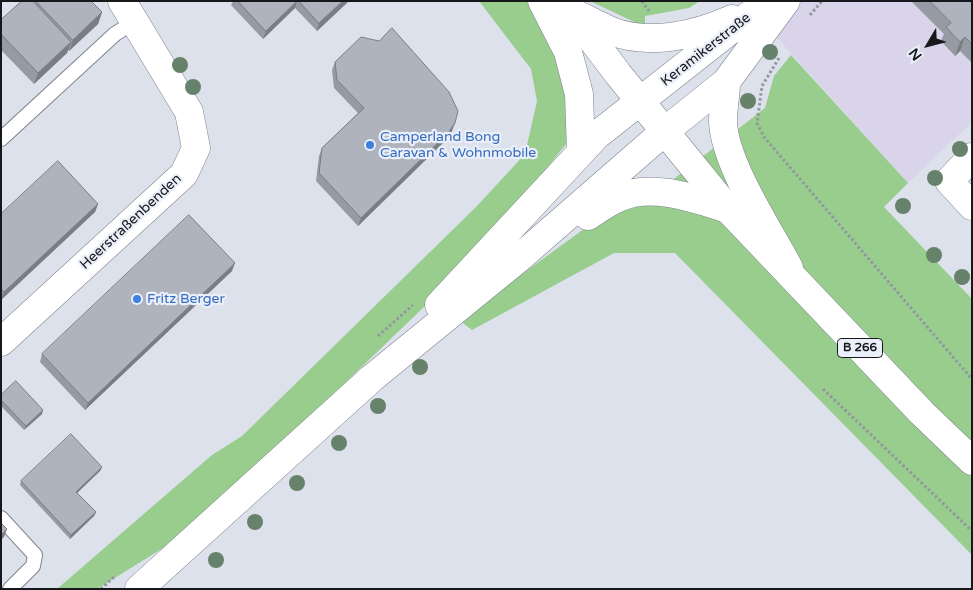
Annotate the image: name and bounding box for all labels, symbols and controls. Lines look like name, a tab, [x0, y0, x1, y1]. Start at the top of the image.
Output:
street label: Keramikerstraße	[658, 10, 754, 90]
north arrow	[903, 20, 953, 70]
text: N	[905, 45, 926, 64]
place label: Camperland Bong Caravan & Wohnmobile	[380, 129, 536, 162]
marker: Camperland Bong Caravan & Wohnmobile	[364, 139, 376, 151]
street label: Heerstraßenbenden	[77, 171, 185, 273]
place label: Fritz Berger	[147, 291, 225, 307]
marker: Fritz Berger	[131, 293, 143, 305]
road number: B 266	[838, 338, 882, 358]

